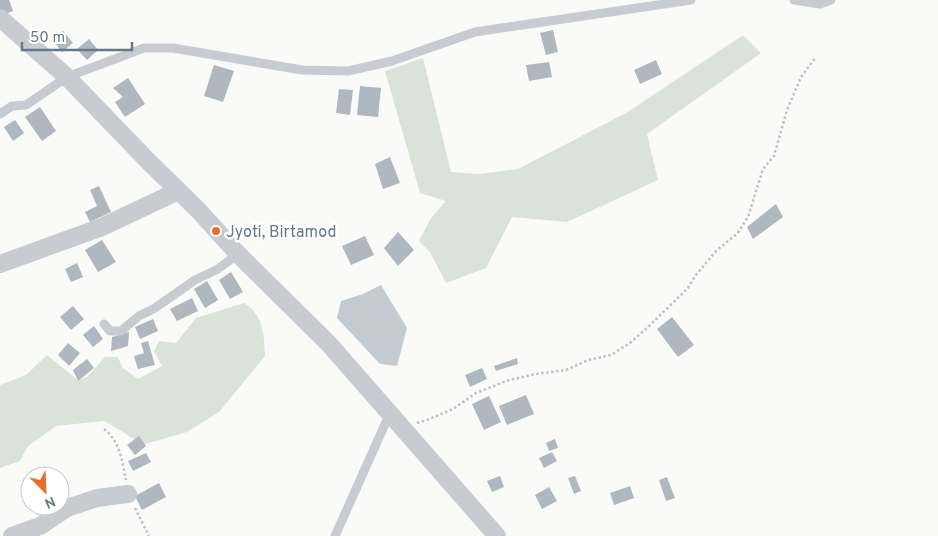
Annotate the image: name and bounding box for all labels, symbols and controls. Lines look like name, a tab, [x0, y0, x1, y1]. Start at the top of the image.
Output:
scale bar	[22, 20, 132, 52]
text: 50 m	[30, 29, 65, 48]
place label: Jyoti, Birtamod	[226, 223, 337, 243]
marker: Jyoti, Birtamod	[210, 225, 222, 237]
north arrow	[20, 466, 70, 516]
text: N	[42, 492, 58, 511]

